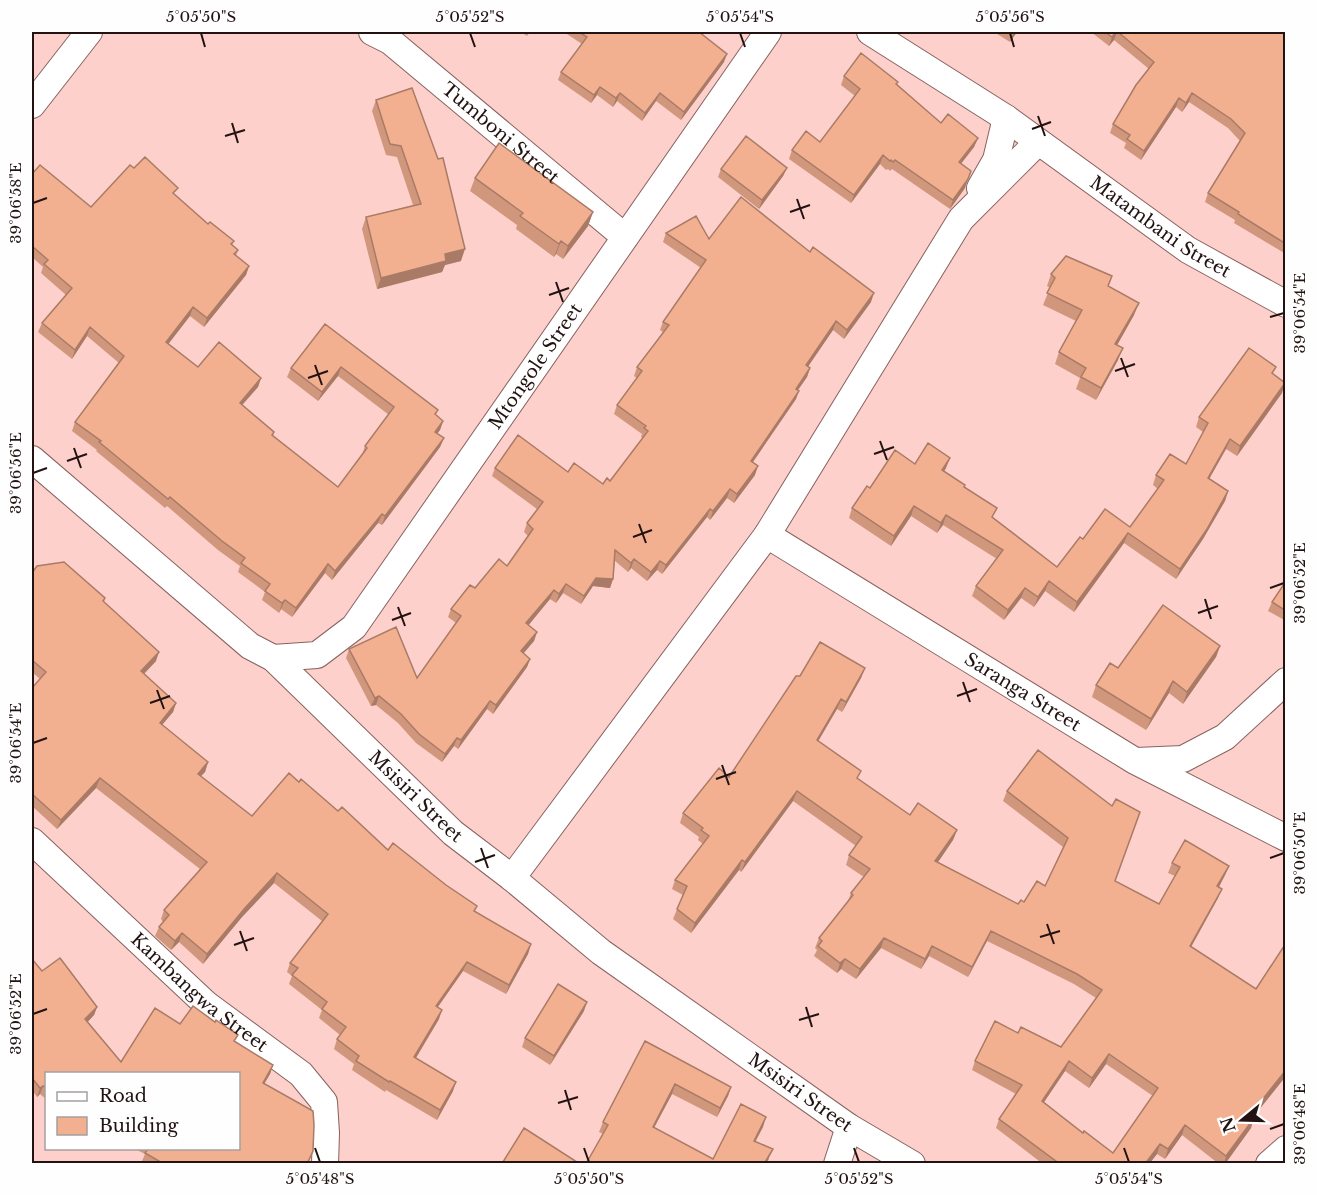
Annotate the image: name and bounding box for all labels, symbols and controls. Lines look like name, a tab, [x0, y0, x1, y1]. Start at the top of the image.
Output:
text: 5°05'50"S	[166, 7, 236, 26]
text: 5°05'52"S	[436, 7, 504, 26]
text: 5°05'54"S	[706, 7, 774, 26]
text: 5°05'56"S	[975, 7, 1045, 26]
street label: Tumboni Street	[437, 78, 564, 189]
text: 39°06'58"E	[6, 162, 25, 244]
street label: Matambani Street	[1086, 172, 1235, 282]
text: 39°06'54"E	[1290, 273, 1309, 353]
street label: Mtongole Street	[484, 299, 587, 434]
text: 39°06'56"E	[6, 432, 25, 514]
text: 39°06'52"E	[1290, 542, 1309, 624]
street label: Saranga Street	[960, 648, 1085, 736]
text: 39°06'54"E	[6, 703, 25, 783]
street label: Msisiri Street	[364, 746, 467, 847]
text: 39°06'50"E	[1290, 811, 1309, 894]
street label: Kambangwa Street	[126, 928, 272, 1057]
text: 39°06'52"E	[6, 973, 25, 1055]
street label: Msisiri Street	[744, 1048, 857, 1137]
legend	[45, 1072, 240, 1150]
text: 39°06'48"E	[1290, 1083, 1309, 1165]
text: Road	[99, 1085, 147, 1107]
north arrow	[1212, 1090, 1272, 1150]
text: Building	[99, 1115, 178, 1137]
text: N	[1216, 1115, 1240, 1135]
text: 5°05'48"S	[286, 1169, 354, 1188]
text: 5°05'50"S	[554, 1169, 624, 1188]
text: 5°05'52"S	[825, 1169, 893, 1188]
text: 5°05'54"S	[1095, 1169, 1163, 1188]

